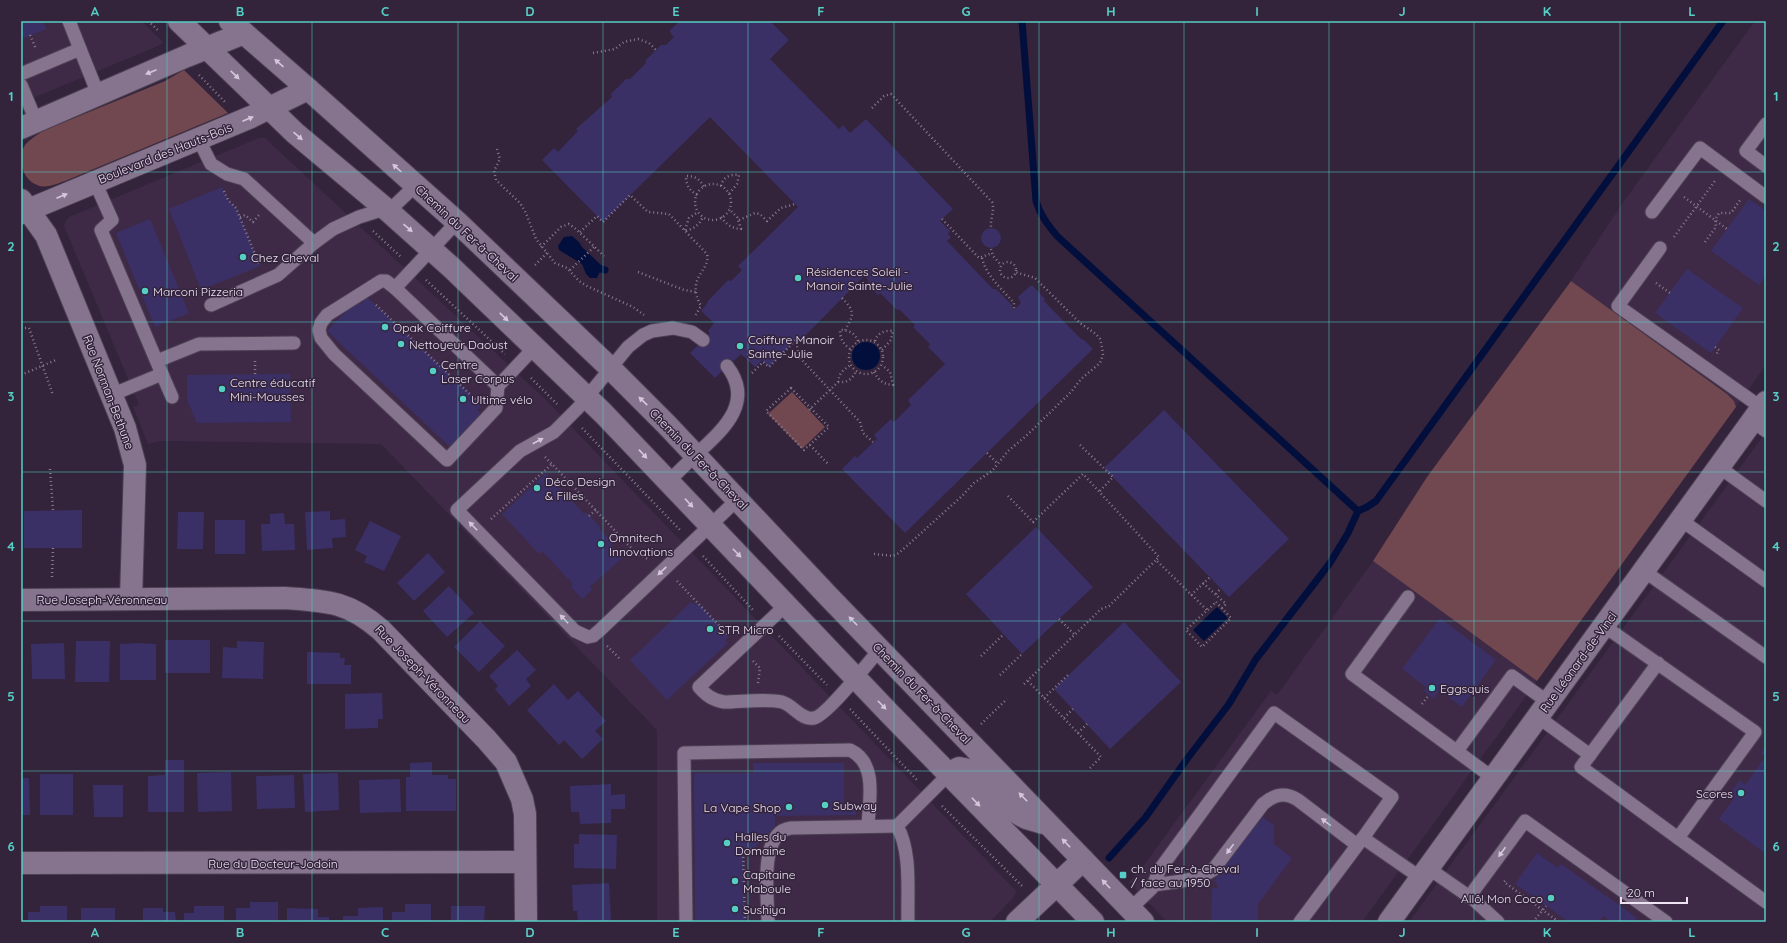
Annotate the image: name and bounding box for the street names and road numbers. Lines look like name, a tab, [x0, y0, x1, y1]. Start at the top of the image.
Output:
street label: Boulevard des Hauts-Bois	[96, 119, 235, 187]
street label: Chemin du Fer-à-Cheval	[412, 181, 522, 285]
street label: Rue Norman-Bethune	[80, 333, 138, 451]
street label: Chemin du Fer-à-Cheval	[647, 405, 751, 513]
street label: Rue Joseph-Véronneau	[37, 592, 167, 607]
street label: Rue Léonard-de-Vinci	[1536, 609, 1620, 715]
street label: Rue Joseph-Véronneau	[372, 622, 474, 726]
street label: Chemin du Fer-à-Cheval	[870, 639, 974, 747]
street label: Rue du Docteur-Jodoin	[208, 856, 338, 871]

